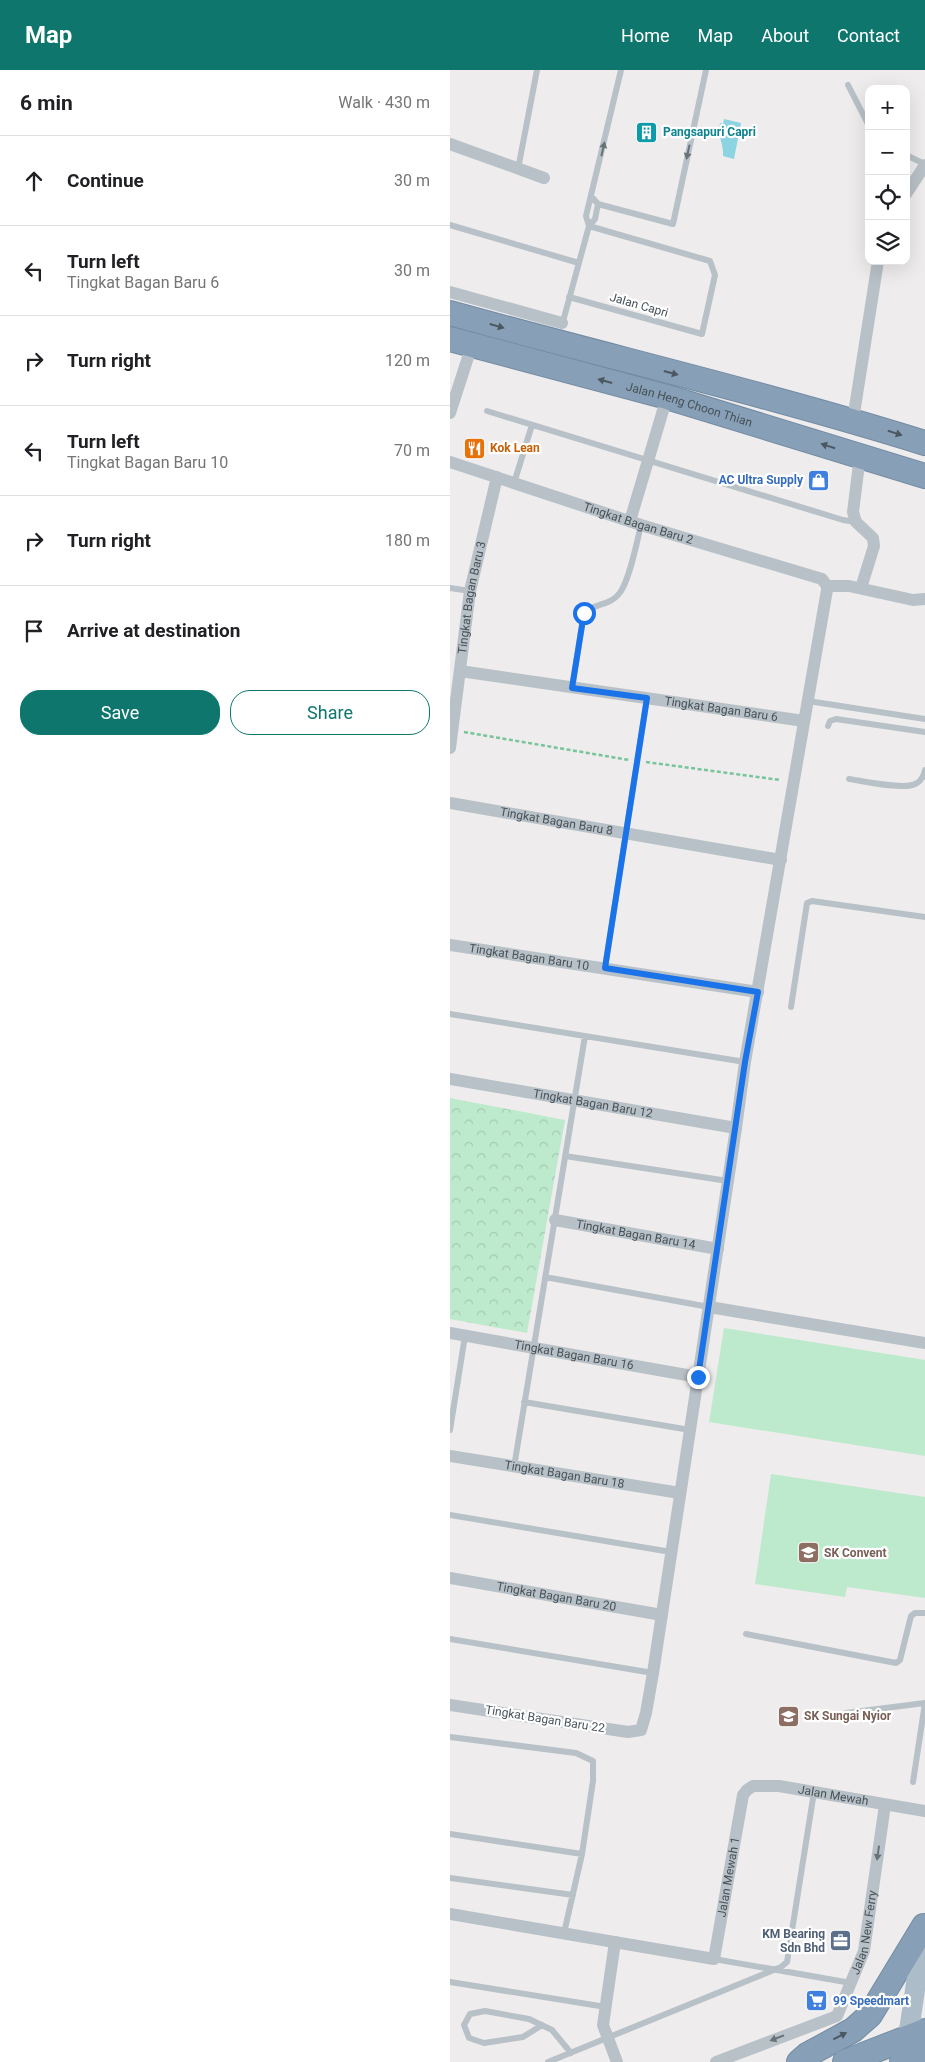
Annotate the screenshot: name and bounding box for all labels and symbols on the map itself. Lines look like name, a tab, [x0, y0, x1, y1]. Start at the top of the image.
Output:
building icon: Pangsapuri Capri	[635, 120, 659, 144]
place label: Pangsapuri Capri	[663, 125, 756, 139]
one-way arrow	[599, 141, 607, 156]
one-way arrow	[684, 144, 692, 159]
street label: Jalan Capri	[608, 290, 670, 320]
one-way arrow	[489, 322, 504, 330]
one-way arrow	[663, 369, 678, 377]
one-way arrow	[598, 376, 613, 384]
street label: Jalan Heng Choon Thian	[625, 379, 754, 430]
one-way arrow	[888, 430, 903, 438]
restaurant icon: Kok Lean	[462, 436, 486, 460]
place label: Kok Lean	[490, 441, 540, 455]
one-way arrow	[821, 442, 836, 449]
shop icon: AC Ultra Supply	[807, 468, 831, 492]
place label: AC Ultra Supply	[719, 473, 804, 487]
street label: Tingkat Bagan Baru 2	[582, 499, 695, 547]
street label: Tingkat Bagan Baru 3	[455, 540, 489, 655]
route start	[573, 602, 596, 625]
street label: Tingkat Bagan Baru 6	[664, 694, 779, 724]
street label: Tingkat Bagan Baru 8	[499, 805, 614, 838]
street label: Tingkat Bagan Baru 10	[468, 941, 590, 973]
street label: Tingkat Bagan Baru 12	[532, 1086, 654, 1121]
street label: Tingkat Bagan Baru 14	[575, 1217, 697, 1252]
street label: Tingkat Bagan Baru 16	[513, 1338, 635, 1373]
route end	[687, 1366, 710, 1389]
street label: Tingkat Bagan Baru 18	[504, 1458, 626, 1491]
school or university icon: SK Convent	[796, 1541, 820, 1565]
place label: SK Convent	[824, 1546, 887, 1560]
street label: Tingkat Bagan Baru 20	[496, 1579, 618, 1614]
street label: Tingkat Bagan Baru 22	[484, 1703, 606, 1735]
school or university icon: SK Sungai Nyior	[776, 1704, 800, 1728]
place label: SK Sungai Nyior	[804, 1709, 892, 1723]
street label: Jalan Mewah	[797, 1782, 870, 1808]
street label: Jalan Mewah 1	[715, 1836, 742, 1918]
one-way arrow	[874, 1846, 882, 1862]
street label: Jalan New Ferry	[848, 1889, 880, 1977]
place label: KM Bearing Sdn Bhd	[762, 1927, 825, 1955]
office icon: KM Bearing Sdn Bhd	[829, 1929, 853, 1953]
supermarket icon: 99 Speedmart	[805, 1989, 829, 2013]
place label: 99 Speedmart	[833, 1994, 909, 2008]
one-way arrow	[833, 2032, 847, 2040]
one-way arrow	[769, 2034, 784, 2042]

